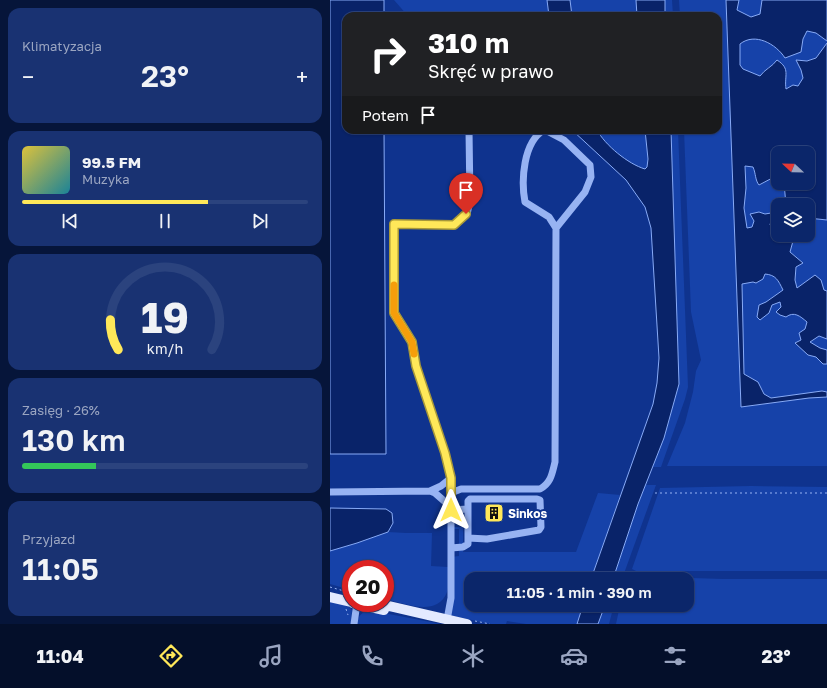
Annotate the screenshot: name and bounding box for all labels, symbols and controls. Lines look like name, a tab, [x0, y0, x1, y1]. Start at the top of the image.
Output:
text: 310 m	[428, 26, 509, 59]
icon: right	[362, 28, 414, 80]
text: Klimatyzacja	[22, 38, 102, 54]
text: 23°	[141, 58, 189, 94]
text: Skręć w prawo	[428, 60, 553, 82]
text: −	[22, 63, 34, 90]
text: +	[296, 63, 308, 90]
icon: arrive	[417, 104, 439, 126]
text: Potem	[362, 106, 409, 124]
north arrow	[771, 146, 815, 190]
map controls	[771, 146, 815, 242]
text: 99.5 FM	[82, 153, 141, 171]
text: Muzyka	[82, 171, 130, 187]
pin	[449, 173, 483, 214]
icon: arrive	[455, 179, 477, 201]
button: layers	[771, 198, 815, 242]
icon: previous	[59, 210, 81, 232]
icon: pause	[154, 210, 176, 232]
icon: next	[249, 210, 271, 232]
text: 19	[141, 292, 189, 342]
text: km/h	[147, 340, 183, 357]
text: Zasięg · 26%	[22, 402, 100, 418]
text: 130 km	[22, 422, 125, 458]
position arrow	[430, 489, 472, 531]
building icon: Sinkos	[483, 502, 505, 524]
place label: Sinkos	[508, 506, 548, 521]
text: Przyjazd	[22, 531, 75, 547]
text: 11:05	[22, 551, 99, 587]
speed limit sign: 20	[342, 560, 394, 612]
text: 11:05 · 1 min · 390 m	[506, 583, 652, 601]
icon: directions	[157, 642, 185, 670]
icon: music	[257, 642, 285, 670]
icon: phone	[358, 642, 386, 670]
icon: climate	[459, 642, 487, 670]
icon: car	[560, 642, 588, 670]
icon: filters	[661, 642, 689, 670]
text: 11:04	[36, 645, 84, 667]
text: 23°	[762, 645, 791, 667]

